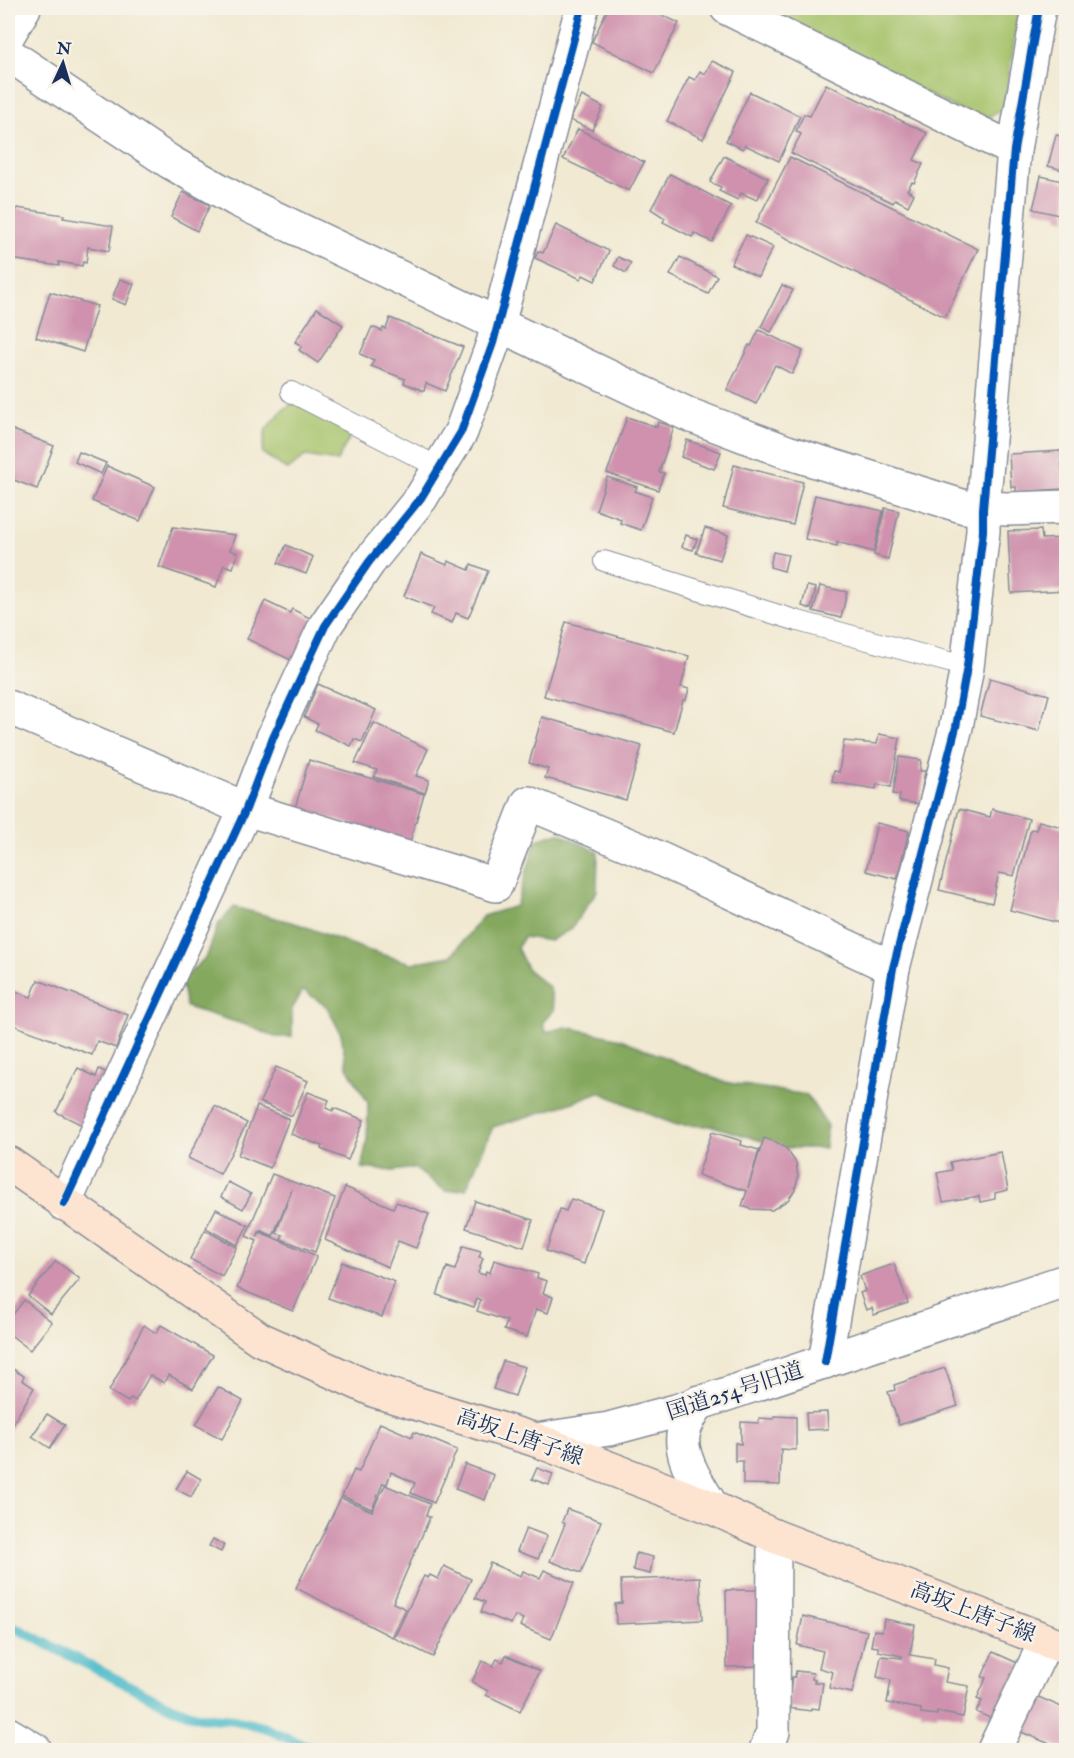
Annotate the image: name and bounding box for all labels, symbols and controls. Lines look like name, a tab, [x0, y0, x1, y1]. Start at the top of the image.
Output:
north arrow	[33, 33, 93, 93]
text: N	[55, 38, 72, 60]
street label: 国道254号旧道	[663, 1356, 807, 1426]
street label: 高坂上唐子線	[453, 1402, 587, 1472]
street label: 高坂上唐子線	[906, 1575, 1040, 1649]

